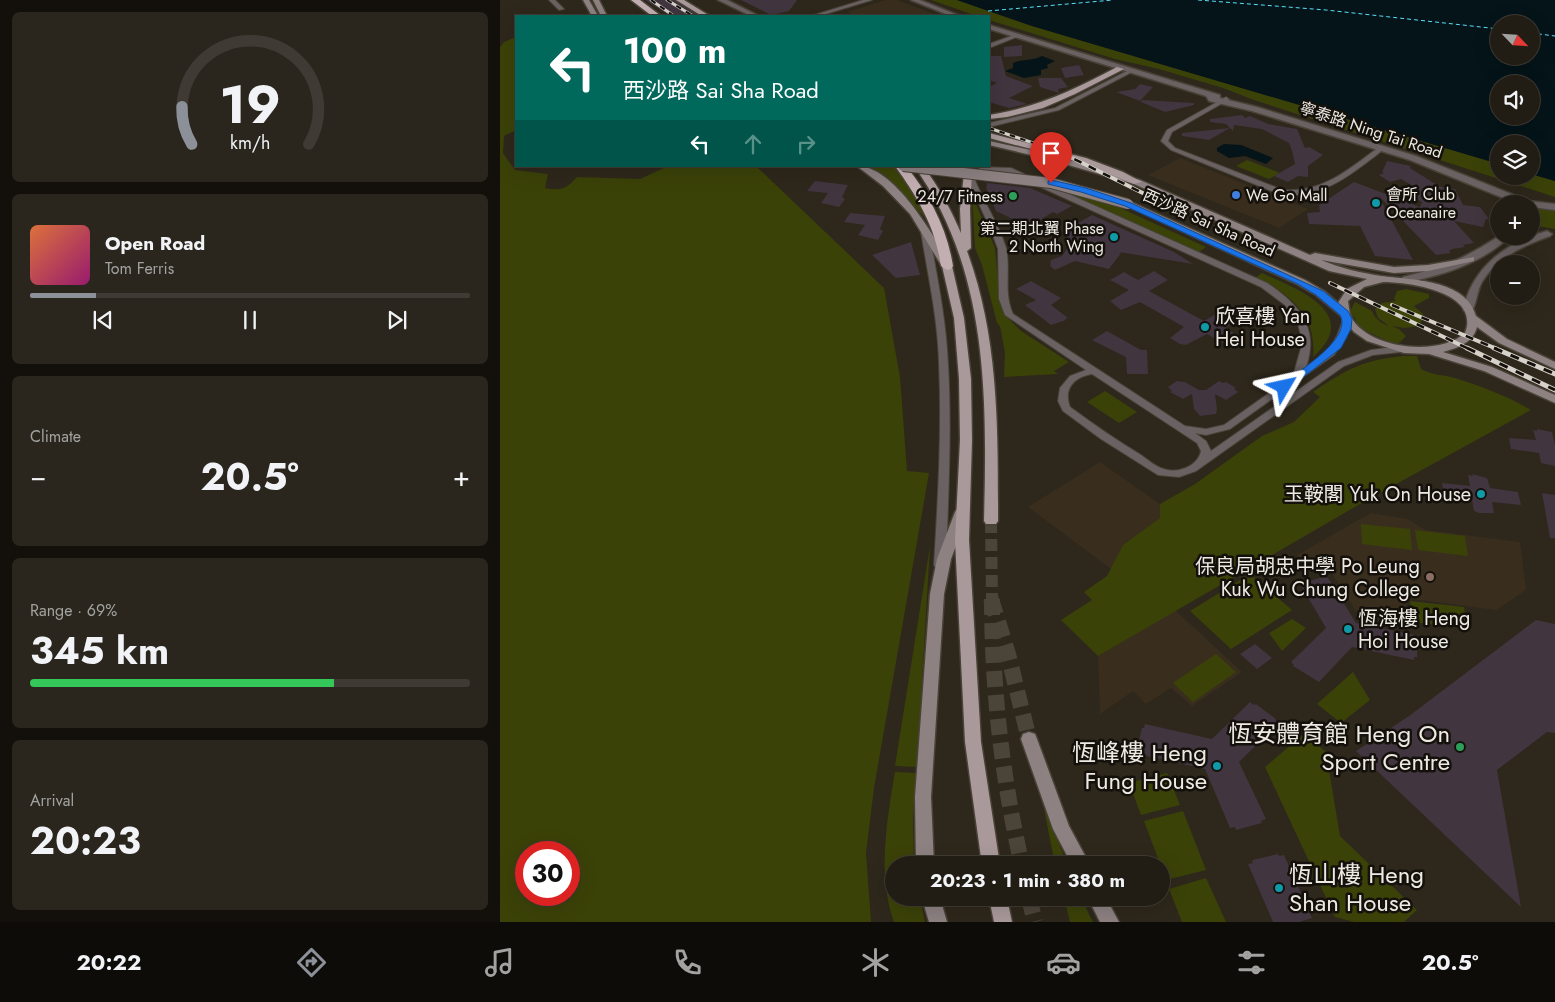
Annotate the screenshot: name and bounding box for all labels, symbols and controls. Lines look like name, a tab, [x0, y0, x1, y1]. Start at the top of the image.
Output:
north arrow	[1490, 15, 1540, 65]
map controls	[1490, 15, 1540, 305]
text: 100 m	[623, 26, 726, 76]
icon: left	[540, 35, 605, 100]
text: 19	[219, 67, 281, 143]
text: 西沙路 Sai Sha Road	[623, 74, 819, 106]
button: sound	[1490, 75, 1540, 125]
street label: 寧泰路 Ning Tai Road	[1297, 96, 1445, 164]
text: km/h	[230, 130, 270, 156]
icon: left	[686, 130, 714, 158]
icon: ahead	[739, 130, 767, 158]
icon: right	[792, 130, 820, 158]
pin	[1030, 132, 1072, 183]
button: layers	[1490, 135, 1540, 185]
icon: arrive	[1037, 139, 1065, 167]
place label: 會所 Club Oceanaire	[1386, 183, 1456, 224]
street label: 西沙路 Sai Sha Road	[1139, 184, 1279, 262]
place label: We Go Mall	[1246, 184, 1328, 207]
place label: 24/7 Fitness	[918, 185, 1003, 208]
marker: We Go Mall	[1230, 189, 1242, 201]
marker: 24/7 Fitness	[1007, 190, 1019, 202]
button: +	[1490, 195, 1540, 245]
marker: 會所 Club Oceanaire	[1370, 197, 1382, 209]
place label: 第二期北翼 Phase 2 North Wing	[980, 217, 1104, 258]
text: Open Road	[105, 230, 205, 257]
marker: 第二期北翼 Phase 2 North Wing	[1108, 231, 1120, 243]
button: −	[1490, 255, 1540, 305]
text: Tom Ferris	[105, 257, 174, 280]
place label: 欣喜樓 Yan Hei House	[1215, 302, 1310, 354]
icon: previous	[89, 306, 117, 334]
icon: pause	[236, 306, 264, 334]
icon: next	[383, 306, 411, 334]
marker: 欣喜樓 Yan Hei House	[1199, 321, 1211, 333]
position arrow	[1257, 360, 1309, 412]
text: Climate	[30, 425, 81, 448]
text: 20.5°	[201, 449, 299, 504]
text: −	[30, 456, 47, 497]
text: +	[453, 456, 470, 497]
place label: 玉鞍閣 Yuk On House	[1284, 480, 1471, 509]
marker: 玉鞍閣 Yuk On House	[1475, 488, 1487, 500]
place label: 保良局胡忠中學 Po Leung Kuk Wu Chung College	[1195, 552, 1420, 604]
marker: 保良局胡忠中學 Po Leung Kuk Wu Chung College	[1424, 571, 1436, 583]
text: Range · 69%	[30, 599, 117, 622]
place label: 恆海樓 Heng Hoi House	[1358, 604, 1471, 656]
text: 345 km	[30, 623, 169, 678]
marker: 恆海樓 Heng Hoi House	[1342, 623, 1354, 635]
place label: 恆安體育館 Heng On Sport Centre	[1228, 716, 1450, 779]
place label: 恆峰樓 Heng Fung House	[1072, 735, 1207, 798]
marker: 恆安體育館 Heng On Sport Centre	[1454, 741, 1466, 753]
marker: 恆峰樓 Heng Fung House	[1211, 760, 1223, 772]
text: Arrival	[30, 789, 74, 812]
text: 20:23	[30, 813, 141, 868]
speed limit sign: 30	[515, 841, 580, 906]
place label: 恆山樓 Heng Shan House	[1289, 857, 1424, 920]
text: 20:23 · 1 min · 380 m	[930, 867, 1125, 894]
marker: 恆山樓 Heng Shan House	[1273, 882, 1285, 894]
icon: directions	[294, 945, 329, 980]
icon: music	[482, 945, 517, 980]
icon: phone	[670, 945, 705, 980]
icon: climate	[858, 945, 893, 980]
icon: car	[1046, 945, 1081, 980]
icon: filters	[1234, 945, 1269, 980]
text: 20:22	[76, 946, 141, 978]
text: 20.5°	[1422, 946, 1478, 978]

